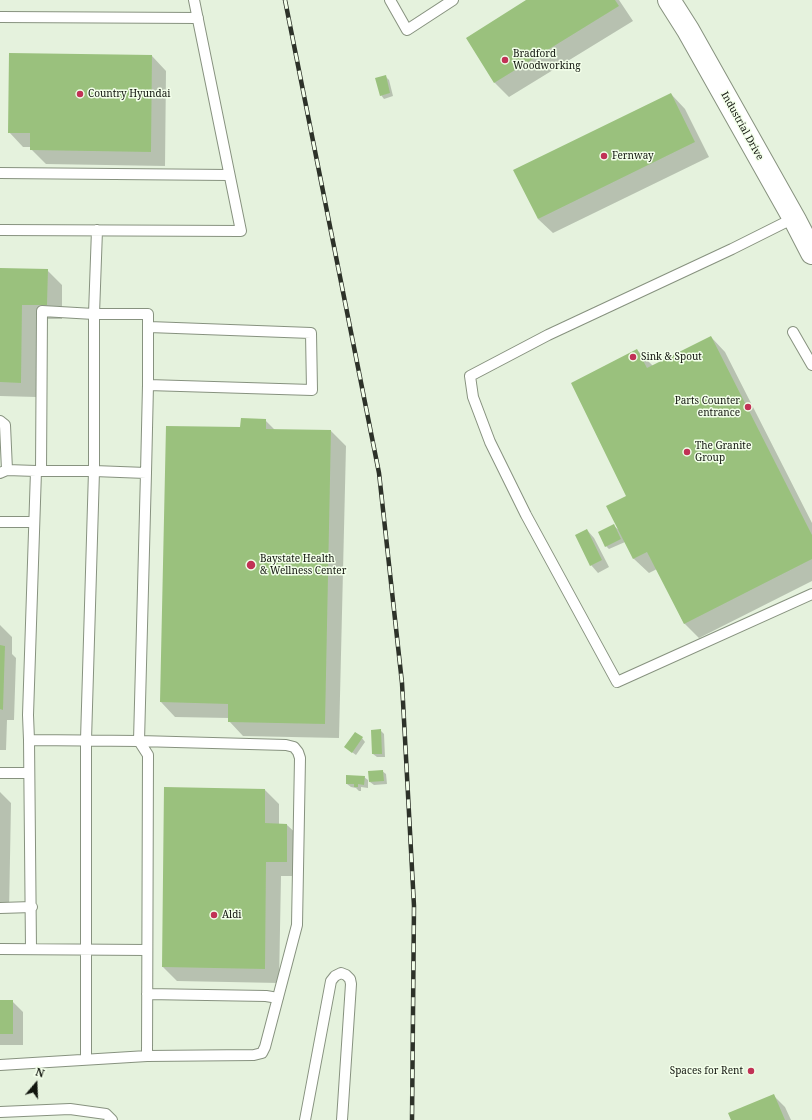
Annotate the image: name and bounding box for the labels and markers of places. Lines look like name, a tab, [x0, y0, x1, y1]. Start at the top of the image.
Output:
place label: Bradford Woodworking	[513, 48, 581, 72]
marker: Bradford Woodworking	[500, 55, 510, 65]
place label: Country Hyundai	[88, 88, 171, 100]
marker: Country Hyundai	[75, 89, 85, 99]
place label: Fernway	[612, 150, 654, 162]
marker: Fernway	[599, 151, 609, 161]
place label: Sink & Spout	[641, 351, 702, 363]
marker: Sink & Spout	[628, 352, 638, 362]
place label: Parts Counter entrance	[675, 395, 740, 418]
marker: Parts Counter entrance	[743, 402, 753, 412]
place label: The Granite Group	[695, 440, 751, 464]
marker: The Granite Group	[682, 447, 692, 457]
place label: Baystate Health & Wellness Center	[260, 553, 346, 576]
marker: Baystate Health & Wellness Center	[245, 559, 257, 571]
place label: Aldi	[222, 909, 241, 921]
marker: Aldi	[209, 910, 219, 920]
place label: Spaces for Rent	[670, 1065, 743, 1077]
marker: Spaces for Rent	[746, 1066, 756, 1076]

